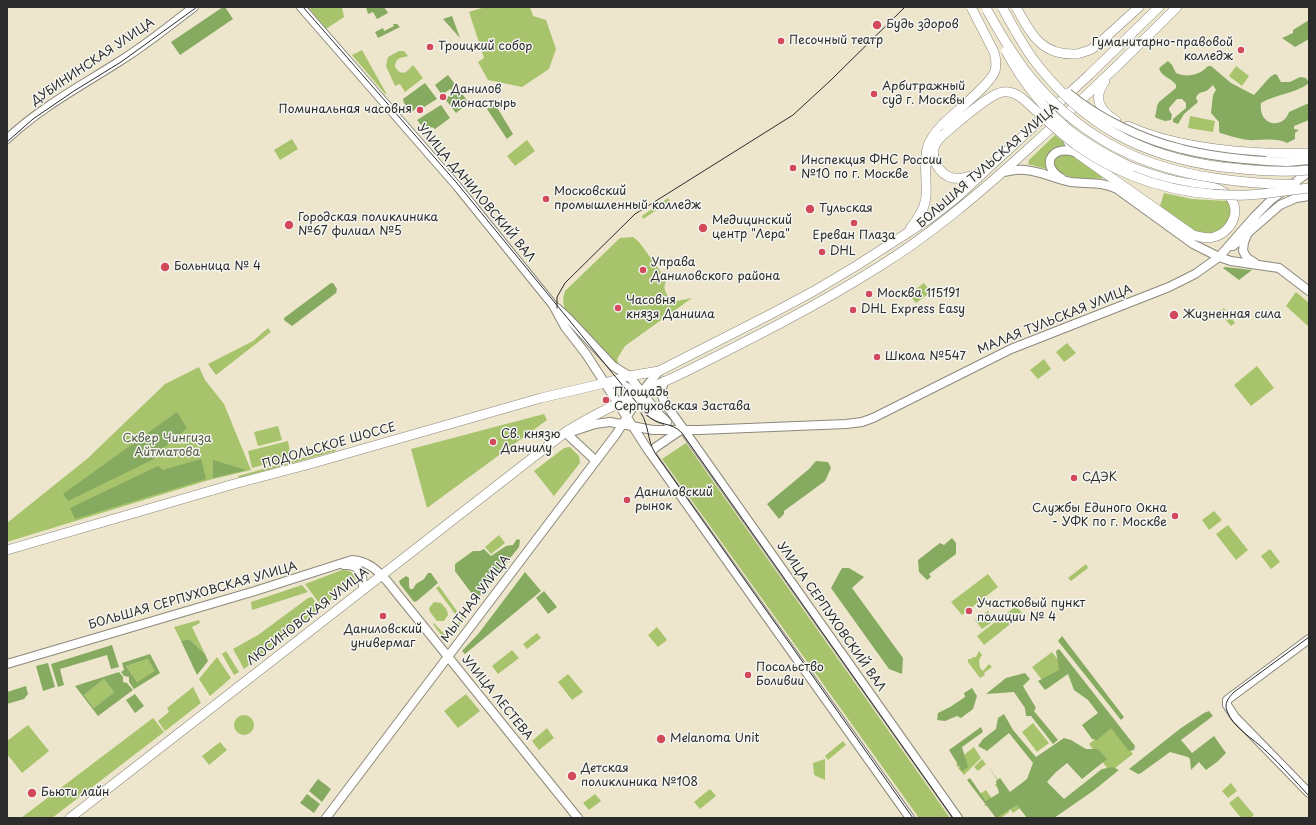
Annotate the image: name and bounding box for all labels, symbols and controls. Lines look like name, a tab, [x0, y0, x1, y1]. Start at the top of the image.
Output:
street label: ДУБИНИНСКАЯ УЛИЦА	[29, 15, 157, 109]
place label: Будь здоров	[886, 18, 959, 32]
marker: Будь здоров	[871, 19, 883, 31]
place label: Песочный театр	[789, 34, 883, 48]
marker: Песочный театр	[776, 36, 786, 46]
place label: Гуманитарно-правовой колледж	[1092, 36, 1233, 64]
place label: Троицкий собор	[438, 40, 532, 54]
marker: Троицкий собор	[425, 42, 435, 52]
marker: Гуманитарно-правовой колледж	[1236, 45, 1246, 55]
place label: Арбитражный суд г. Москвы	[882, 80, 965, 108]
place label: Данилов монастырь	[451, 83, 516, 111]
marker: Арбитражный суд г. Москвы	[869, 89, 879, 99]
marker: Данилов монастырь	[438, 92, 448, 102]
street label: БОЛЬШАЯ ТУЛЬСКАЯ УЛИЦА	[915, 101, 1061, 231]
place label: Поминальная часовня	[278, 103, 412, 117]
marker: Поминальная часовня	[415, 105, 425, 115]
street label: УЛИЦА ДАНИЛОВСКИЙ ВАЛ	[414, 121, 538, 265]
place label: Инспекция ФНС России №10 по г. Москве	[801, 154, 942, 182]
marker: Инспекция ФНС России №10 по г. Москве	[788, 163, 798, 173]
place label: Московский промышленный колледж	[554, 185, 701, 213]
marker: Московский промышленный колледж	[541, 194, 551, 204]
place label: Тульская	[819, 202, 873, 216]
marker: Тульская	[804, 203, 816, 215]
place label: Городская поликлиника №67 филиал №5	[298, 211, 438, 239]
place label: Медицинский центр "Лера"	[712, 214, 792, 242]
marker: Ереван Плаза	[849, 218, 859, 228]
marker: Городская поликлиника №67 филиал №5	[283, 219, 295, 231]
marker: Медицинский центр "Лера"	[697, 222, 709, 234]
place label: Ереван Плаза	[812, 229, 896, 243]
place label: DHL	[830, 245, 856, 259]
marker: DHL	[817, 247, 827, 257]
place label: Управа Даниловского района	[651, 256, 780, 284]
place label: Больница № 4	[174, 260, 261, 274]
marker: Больница № 4	[159, 261, 171, 273]
marker: Управа Даниловского района	[638, 265, 648, 275]
street label: МАЛАЯ ТУЛЬСКАЯ УЛИЦА	[976, 282, 1134, 358]
place label: Москва 115191	[877, 287, 960, 301]
marker: Москва 115191	[864, 289, 874, 299]
place label: Часовня князя Даниила	[626, 294, 715, 322]
marker: Часовня князя Даниила	[613, 303, 623, 313]
place label: DHL Express Easy	[861, 303, 965, 317]
marker: DHL Express Easy	[848, 305, 858, 315]
place label: Жизненная сила	[1183, 308, 1281, 322]
marker: Жизненная сила	[1168, 309, 1180, 321]
place label: Школа №547	[885, 350, 966, 364]
marker: Школа №547	[872, 352, 882, 362]
place label: Площадь Серпуховская Застава	[614, 386, 750, 414]
marker: Площадь Серпуховская Застава	[601, 395, 611, 405]
street label: ПОДОЛЬСКОЕ ШОССЕ	[261, 420, 397, 472]
place label: Св. князю Даниилу	[501, 428, 561, 456]
park label: Сквер Чингиза Айтматова	[122, 432, 212, 460]
marker: Св. князю Даниилу	[488, 437, 498, 447]
place label: СДЭК	[1082, 471, 1117, 485]
marker: СДЭК	[1069, 473, 1079, 483]
place label: Даниловский рынок	[635, 486, 713, 514]
marker: Даниловский рынок	[622, 495, 632, 505]
place label: Службы Единого Окна - УФК по г. Москве	[1032, 502, 1167, 530]
marker: Службы Единого Окна - УФК по г. Москве	[1170, 511, 1180, 521]
street label: УЛИЦА СЕРПУХОВСКИЙ ВАЛ	[774, 540, 888, 694]
street label: МЫТНАЯ УЛИЦА	[438, 553, 514, 645]
street label: БОЛЬШАЯ СЕРПУХОВСКАЯ УЛИЦА	[87, 559, 299, 633]
street label: ЛЮСИНОВСКАЯ УЛИЦА	[244, 565, 372, 669]
place label: Участковый пункт полиции № 4	[977, 597, 1085, 625]
marker: Участковый пункт полиции № 4	[964, 606, 974, 616]
marker: Даниловский универмаг	[378, 611, 388, 621]
place label: Даниловский универмаг	[344, 623, 422, 651]
street label: УЛИЦА ЛЕСТЕВА	[459, 653, 535, 743]
place label: Посольство Боливии	[756, 661, 824, 689]
marker: Посольство Боливии	[743, 670, 753, 680]
place label: Melanoma Unit	[670, 732, 759, 746]
marker: Melanoma Unit	[655, 733, 667, 745]
place label: Детская поликлиника №108	[581, 762, 698, 790]
marker: Детская поликлиника №108	[566, 770, 578, 782]
place label: Бьюти лайн	[41, 786, 110, 800]
marker: Бьюти лайн	[26, 787, 38, 799]

